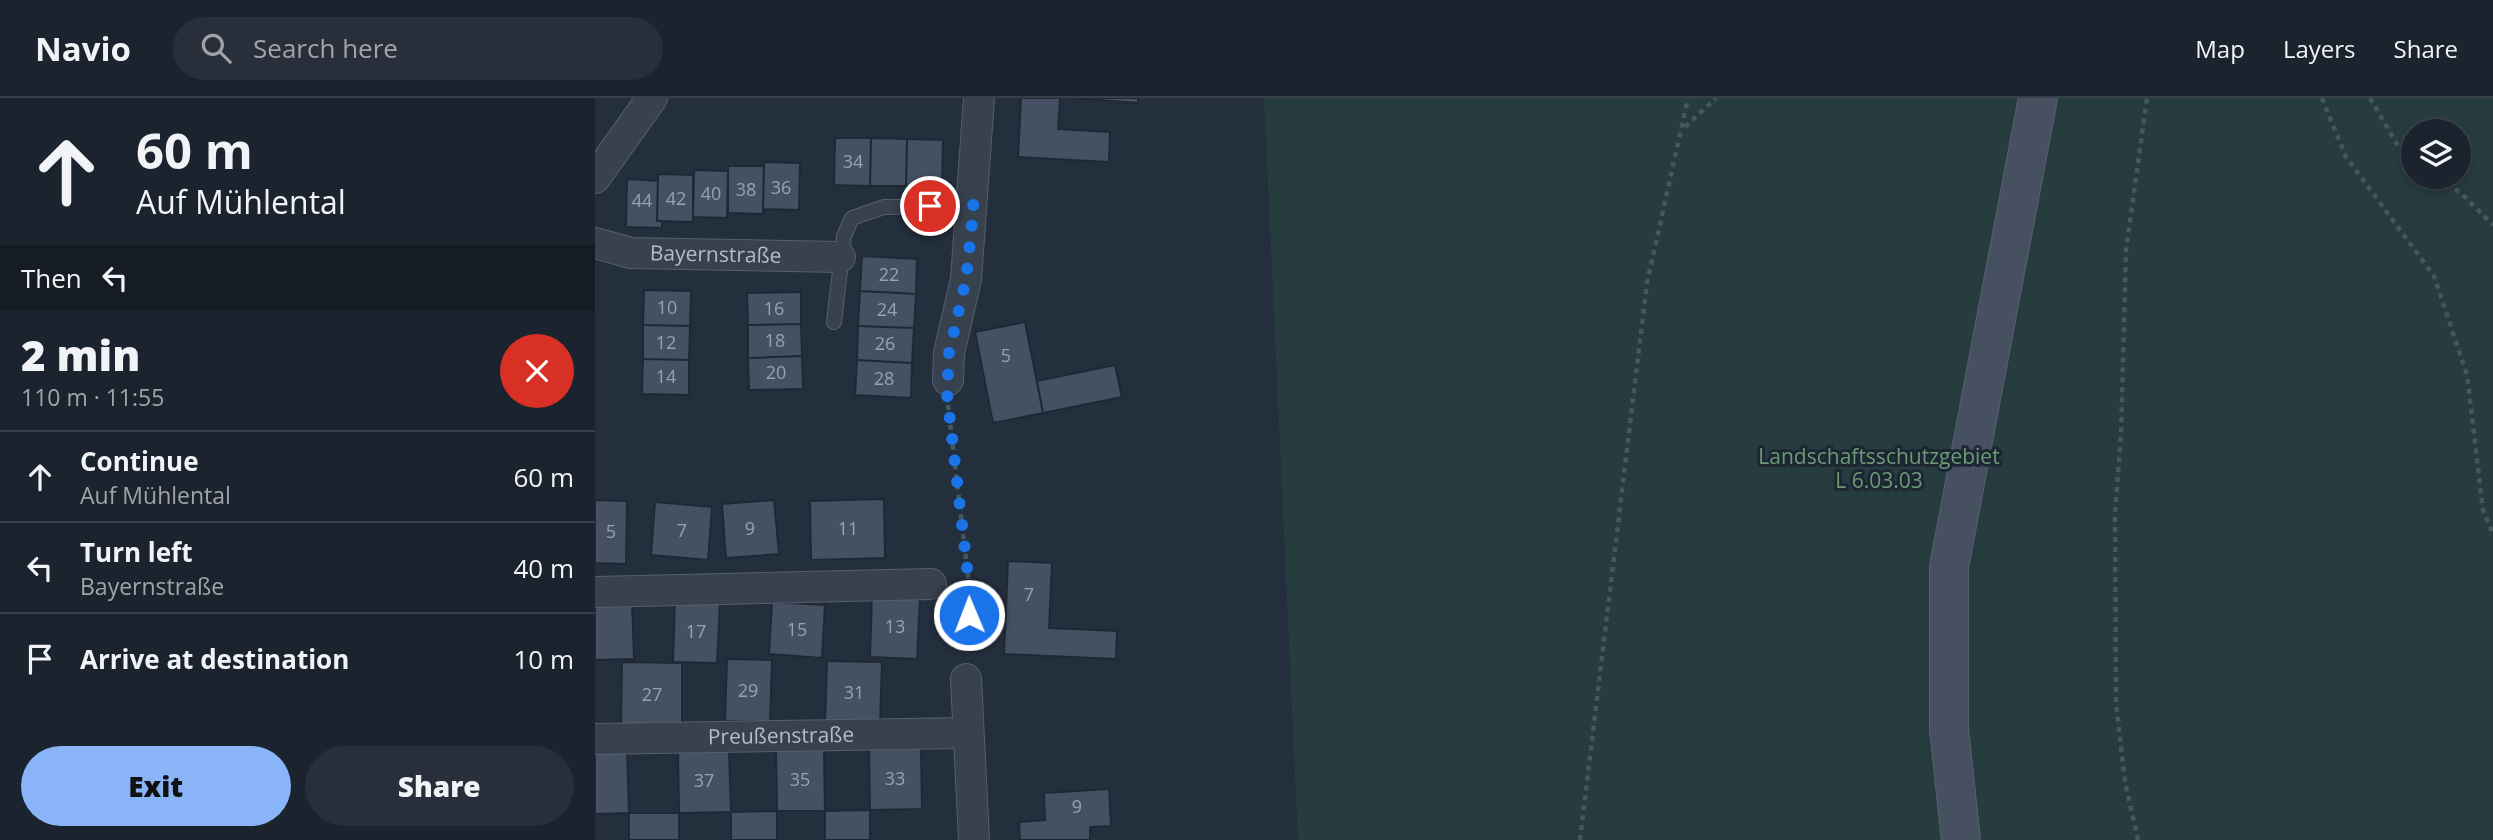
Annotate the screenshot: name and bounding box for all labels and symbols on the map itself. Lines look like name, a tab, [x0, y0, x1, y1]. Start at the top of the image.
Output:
house number: 34	[843, 149, 863, 173]
house number: 36	[771, 175, 791, 199]
pin	[900, 176, 960, 236]
house number: 38	[736, 177, 756, 201]
house number: 40	[701, 181, 721, 205]
house number: 42	[666, 186, 686, 210]
house number: 44	[632, 188, 652, 212]
street label: Bayernstraße	[650, 238, 782, 269]
house number: 22	[879, 262, 899, 286]
house number: 10	[657, 295, 677, 319]
house number: 16	[764, 296, 784, 320]
house number: 24	[877, 297, 897, 321]
house number: 18	[765, 328, 785, 352]
house number: 12	[656, 330, 676, 354]
house number: 26	[875, 331, 895, 355]
house number: 5	[1001, 343, 1011, 367]
house number: 20	[766, 360, 786, 384]
house number: 14	[656, 364, 676, 388]
house number: 28	[874, 366, 894, 390]
park label: Landschaftsschutzgebiet L 6.03.03	[1758, 442, 2000, 494]
house number: 9	[745, 516, 755, 540]
house number: 11	[838, 516, 858, 540]
house number: 7	[677, 518, 687, 542]
house number: 5	[606, 519, 616, 543]
position arrow	[932, 578, 1006, 652]
house number: 7	[1024, 582, 1034, 606]
house number: 13	[885, 614, 905, 638]
house number: 15	[787, 617, 807, 641]
house number: 17	[686, 619, 706, 643]
house number: 29	[738, 678, 758, 702]
house number: 31	[844, 680, 864, 704]
house number: 27	[642, 682, 662, 706]
street label: Preußenstraße	[708, 720, 854, 750]
house number: 33	[885, 766, 905, 790]
house number: 35	[790, 767, 810, 791]
house number: 37	[694, 768, 714, 792]
house number: 9	[1072, 794, 1082, 818]

